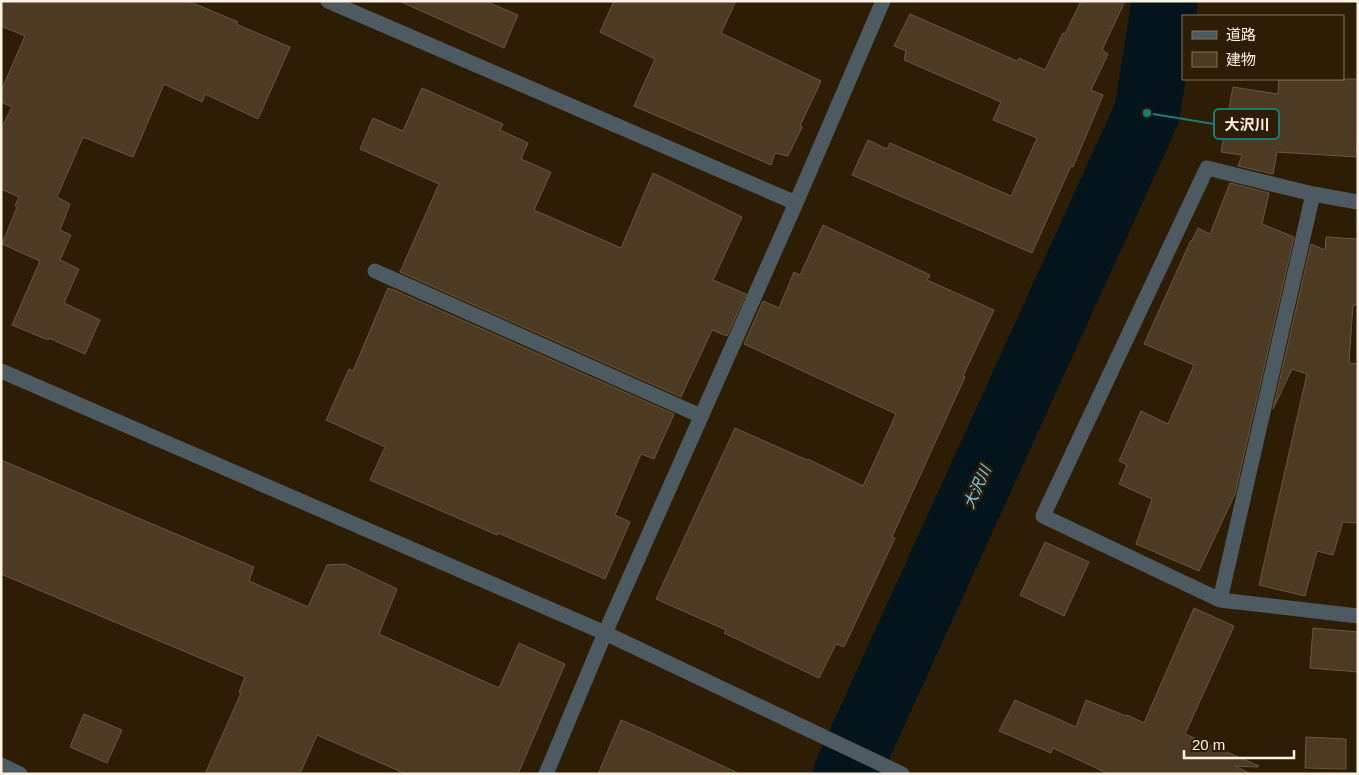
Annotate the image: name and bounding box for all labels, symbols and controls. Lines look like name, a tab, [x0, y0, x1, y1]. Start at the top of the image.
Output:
legend	[1182, 15, 1344, 80]
text: 道路	[1226, 26, 1256, 43]
text: 建物	[1226, 51, 1256, 68]
callout: 大沢川	[1214, 109, 1279, 139]
text: 大沢川	[1224, 116, 1270, 133]
water label: 大沢川	[960, 461, 995, 511]
scale bar	[1184, 728, 1294, 760]
text: 20 m	[1192, 736, 1225, 753]

